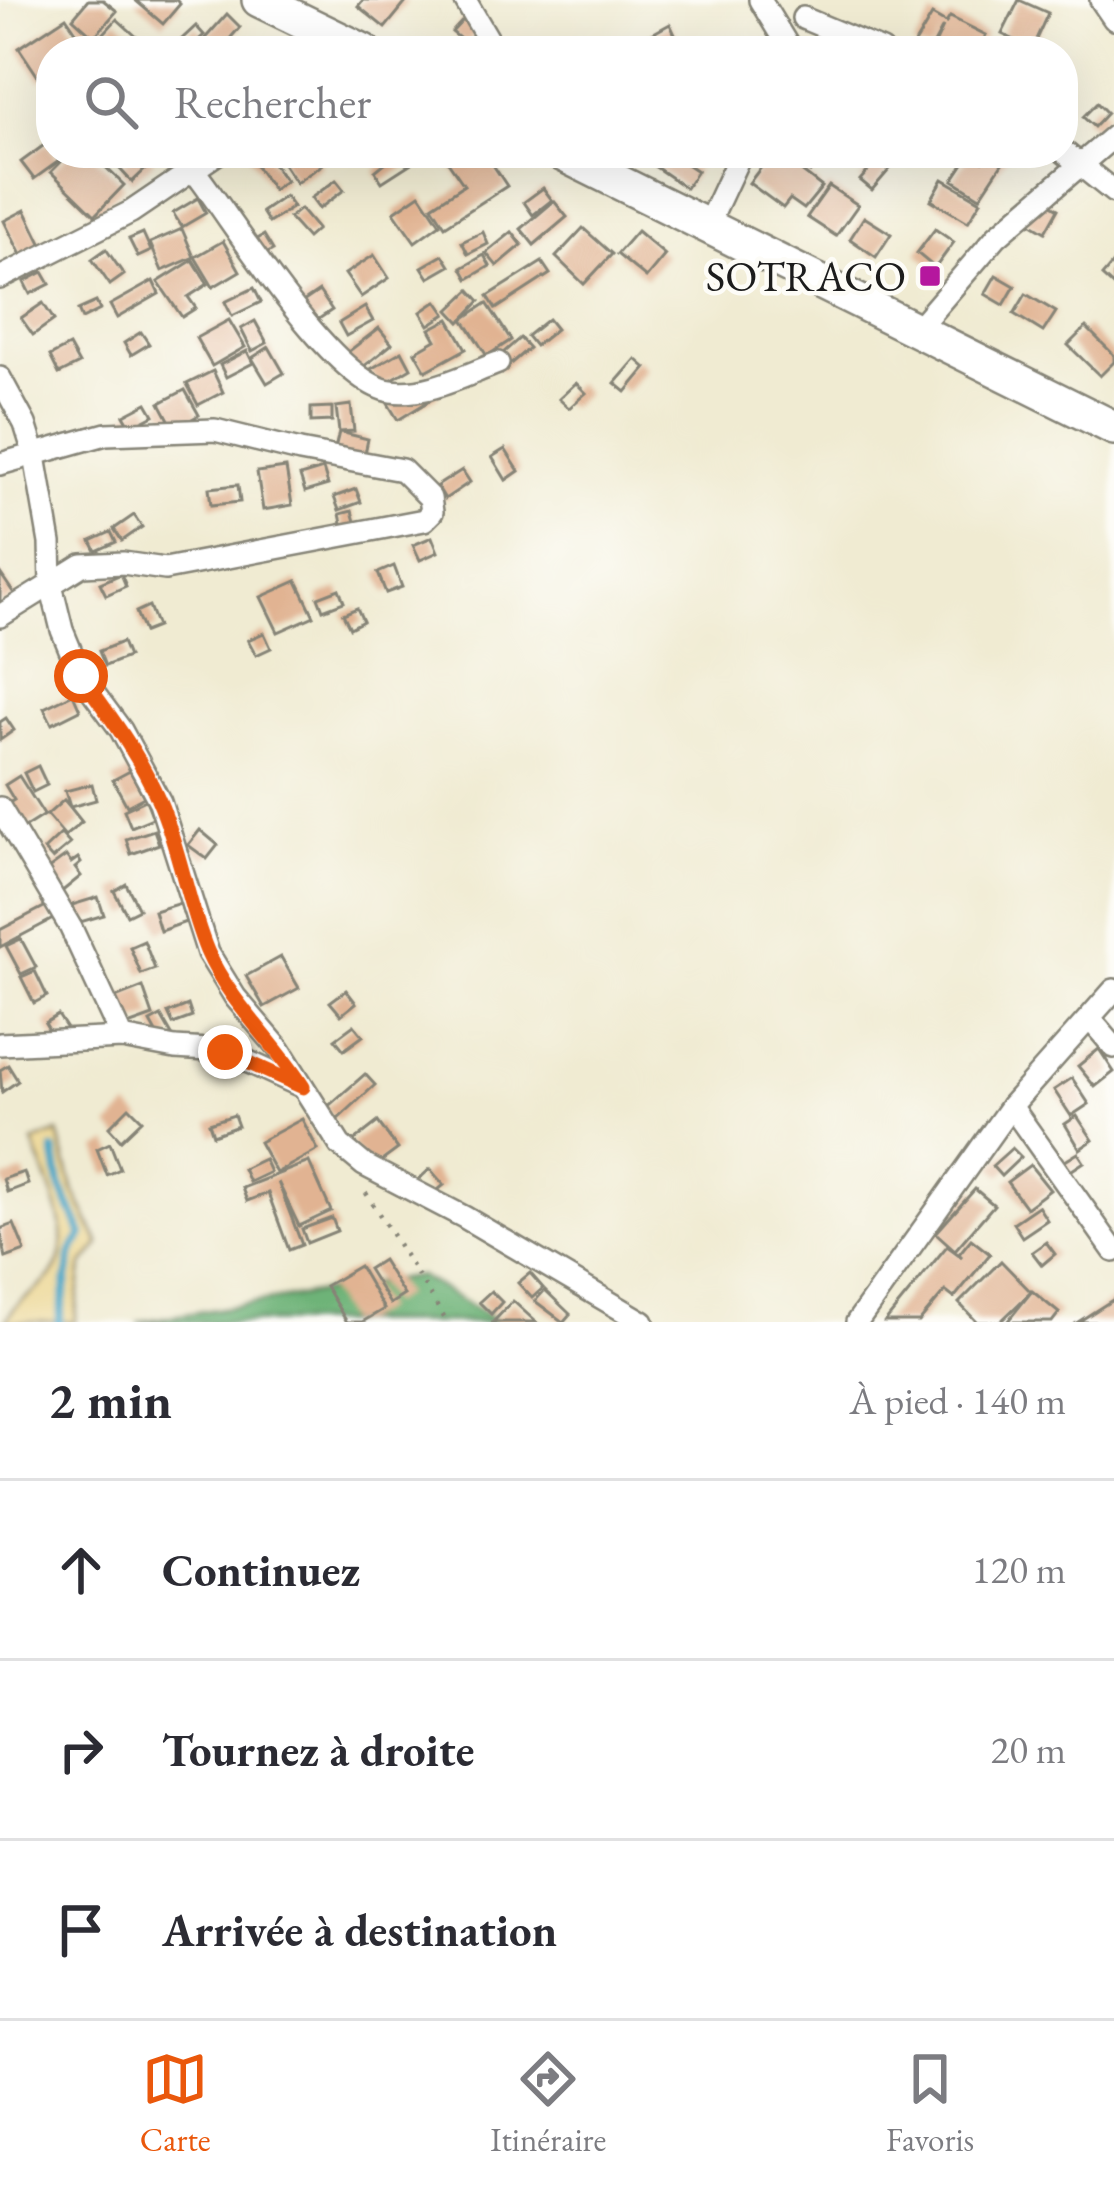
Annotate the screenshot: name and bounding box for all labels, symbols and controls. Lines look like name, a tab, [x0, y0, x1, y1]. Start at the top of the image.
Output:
search box	[36, 36, 1078, 168]
icon: search	[78, 69, 144, 135]
text: Rechercher	[174, 73, 371, 131]
place label: SOTRACO	[706, 249, 906, 304]
marker: SOTRACO	[917, 263, 943, 289]
route start	[54, 649, 108, 703]
route end	[198, 1025, 252, 1079]
text: 2 min	[48, 1367, 172, 1433]
text: À pied · 140 m	[849, 1375, 1066, 1426]
icon: ahead	[48, 1537, 114, 1603]
text: Continuez	[162, 1541, 360, 1599]
text: 120 m	[972, 1544, 1066, 1595]
icon: right	[48, 1717, 114, 1783]
text: Tournez à droite	[162, 1721, 474, 1779]
text: 20 m	[990, 1724, 1066, 1775]
icon: arrive	[48, 1897, 114, 1963]
text: Arrivée à destination	[162, 1901, 557, 1959]
tab: Carte	[140, 2046, 211, 2161]
tab: Itinéraire	[490, 2046, 606, 2161]
tab: Favoris	[886, 2046, 974, 2161]

